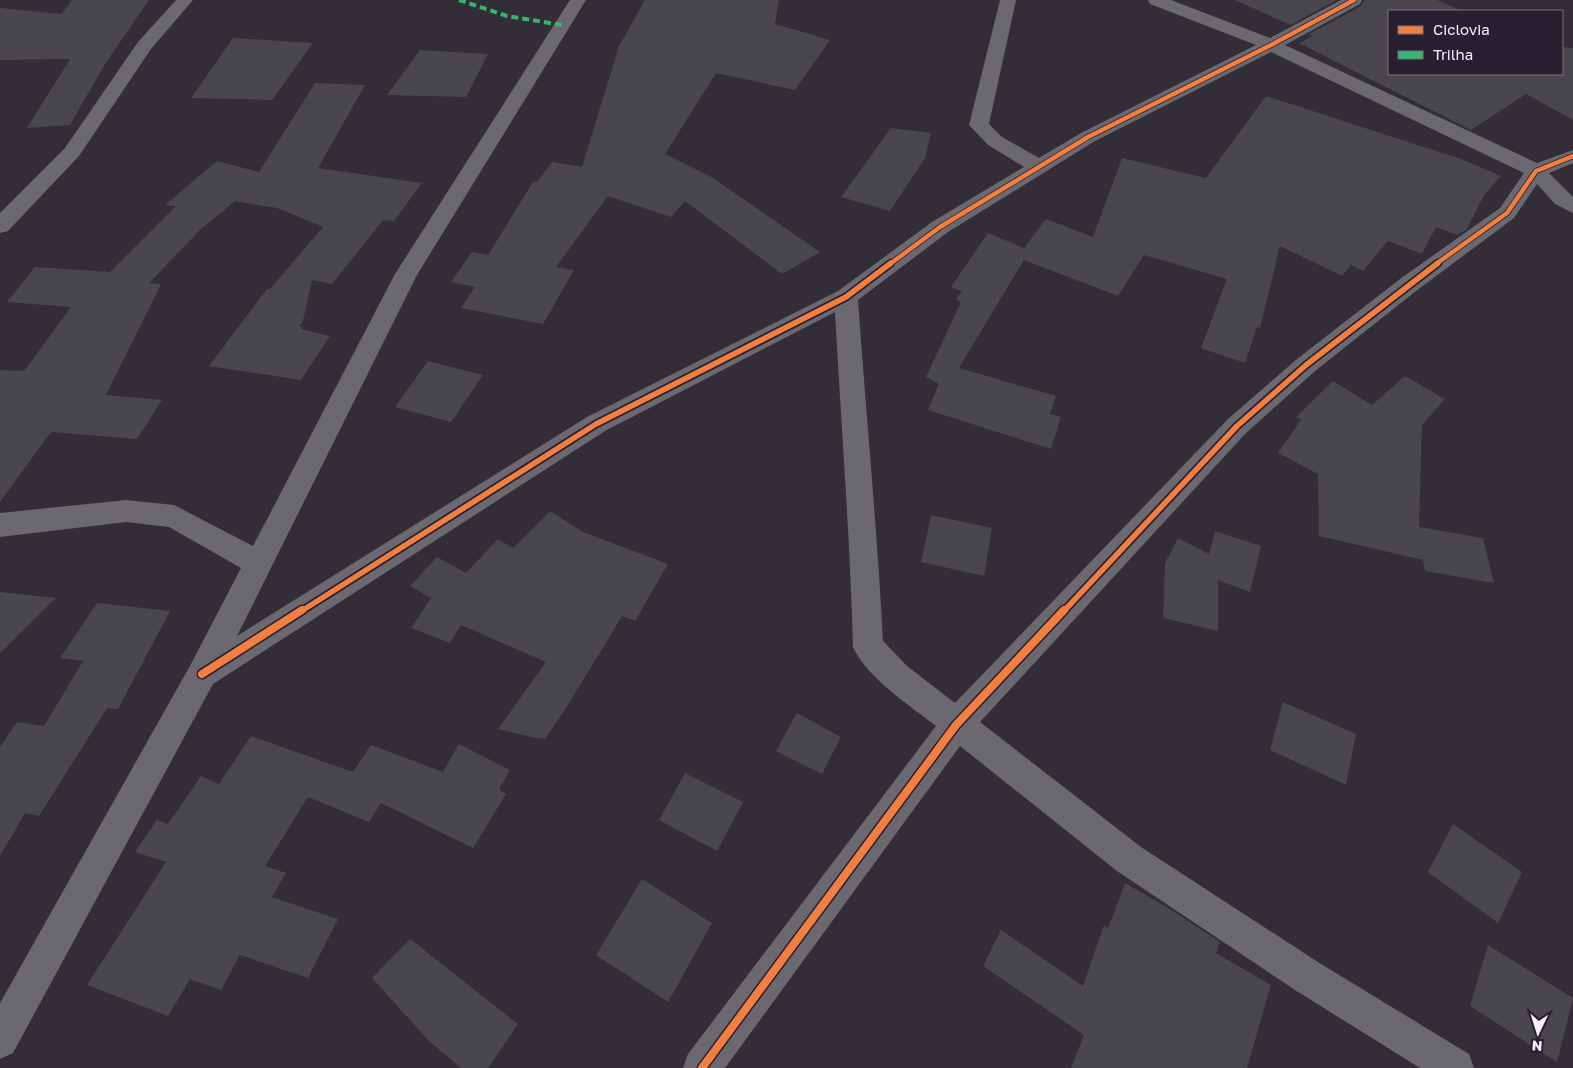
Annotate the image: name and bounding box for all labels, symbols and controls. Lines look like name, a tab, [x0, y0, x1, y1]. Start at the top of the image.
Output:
legend	[1388, 10, 1563, 75]
text: Ciclovia	[1433, 20, 1490, 38]
text: Trilha	[1433, 45, 1473, 63]
north arrow	[1513, 1008, 1563, 1058]
text: N	[1531, 1038, 1543, 1055]

